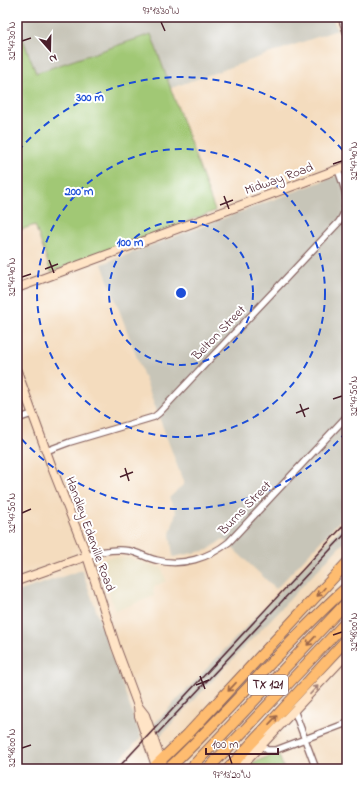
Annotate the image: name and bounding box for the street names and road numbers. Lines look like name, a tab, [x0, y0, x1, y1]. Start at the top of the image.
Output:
street label: Midway Road	[242, 158, 317, 201]
street label: Belton Street	[187, 301, 251, 366]
street label: Handley Ederville Road	[59, 474, 120, 595]
street label: Burns Street	[213, 476, 276, 540]
road number: TX 121	[248, 675, 288, 695]

